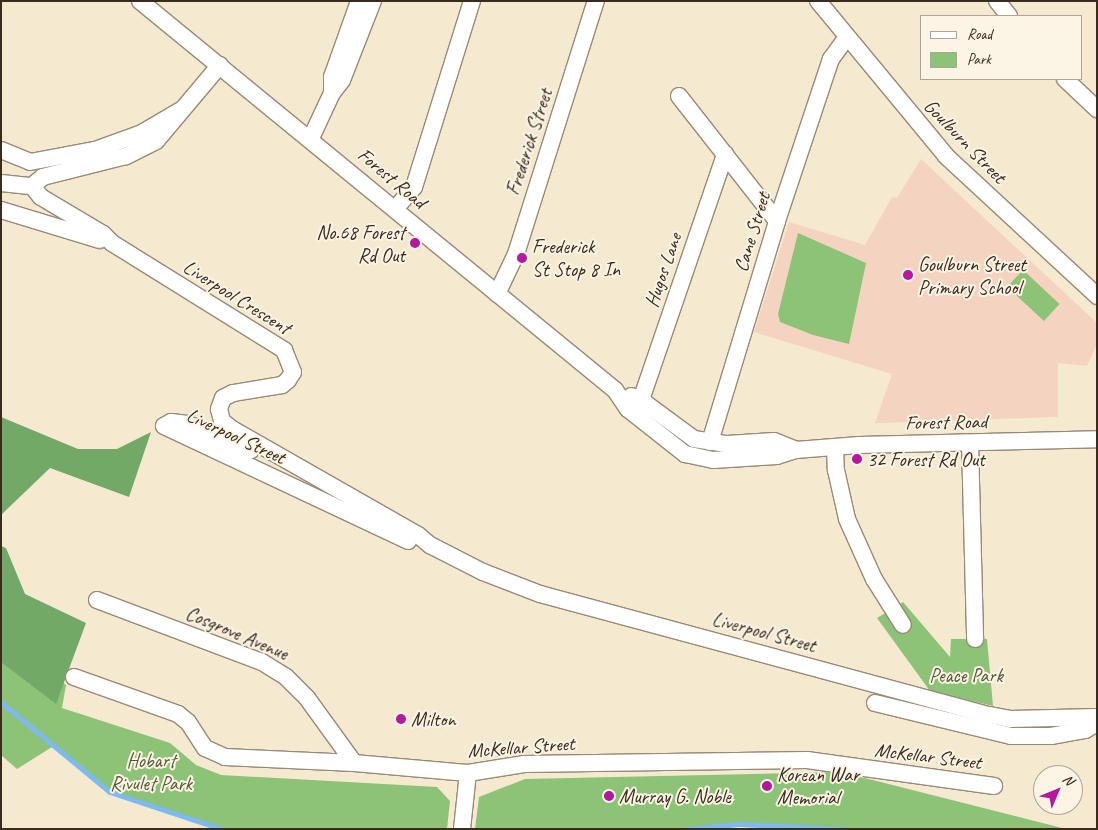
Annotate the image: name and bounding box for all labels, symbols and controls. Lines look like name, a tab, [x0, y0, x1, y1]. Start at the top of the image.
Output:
legend	[920, 15, 1083, 80]
text: Road	[967, 25, 992, 44]
text: Park	[967, 50, 991, 69]
street label: Frederick Street	[500, 86, 558, 198]
street label: Goulburn Street	[919, 94, 1011, 188]
street label: Forest Road	[353, 143, 431, 213]
street label: Cane Street	[729, 189, 775, 275]
place label: No.68 Forest Rd Out	[316, 220, 405, 267]
street label: Hugos Lane	[639, 230, 687, 310]
place label: Frederick St Stop 8 In	[532, 235, 620, 282]
marker: No.68 Forest Rd Out	[409, 237, 421, 249]
marker: Frederick St Stop 8 In	[516, 252, 528, 264]
place label: Goulburn Street Primary School	[918, 252, 1026, 299]
street label: Liverpool Crescent	[179, 254, 295, 340]
marker: Goulburn Street Primary School	[902, 269, 914, 281]
street label: Liverpool Street	[183, 403, 289, 469]
street label: Forest Road	[905, 409, 987, 435]
place label: 32 Forest Rd Out	[867, 447, 985, 471]
marker: 32 Forest Rd Out	[851, 453, 863, 465]
street label: Cosgrove Avenue	[182, 601, 292, 665]
street label: Liverpool Street	[709, 607, 819, 657]
park label: Peace Park	[929, 663, 1003, 687]
place label: Milton	[411, 707, 455, 731]
marker: Milton	[395, 713, 407, 725]
street label: McKellar Street	[466, 731, 576, 763]
street label: McKellar Street	[873, 738, 983, 774]
park label: Hobart Rivulet Park	[110, 749, 192, 796]
place label: Korean War Memorial	[777, 762, 859, 809]
north arrow	[1033, 765, 1083, 815]
text: N	[1059, 771, 1077, 789]
marker: Korean War Memorial	[761, 780, 773, 792]
place label: Murray G. Noble	[619, 784, 731, 808]
marker: Murray G. Noble	[603, 790, 615, 802]

